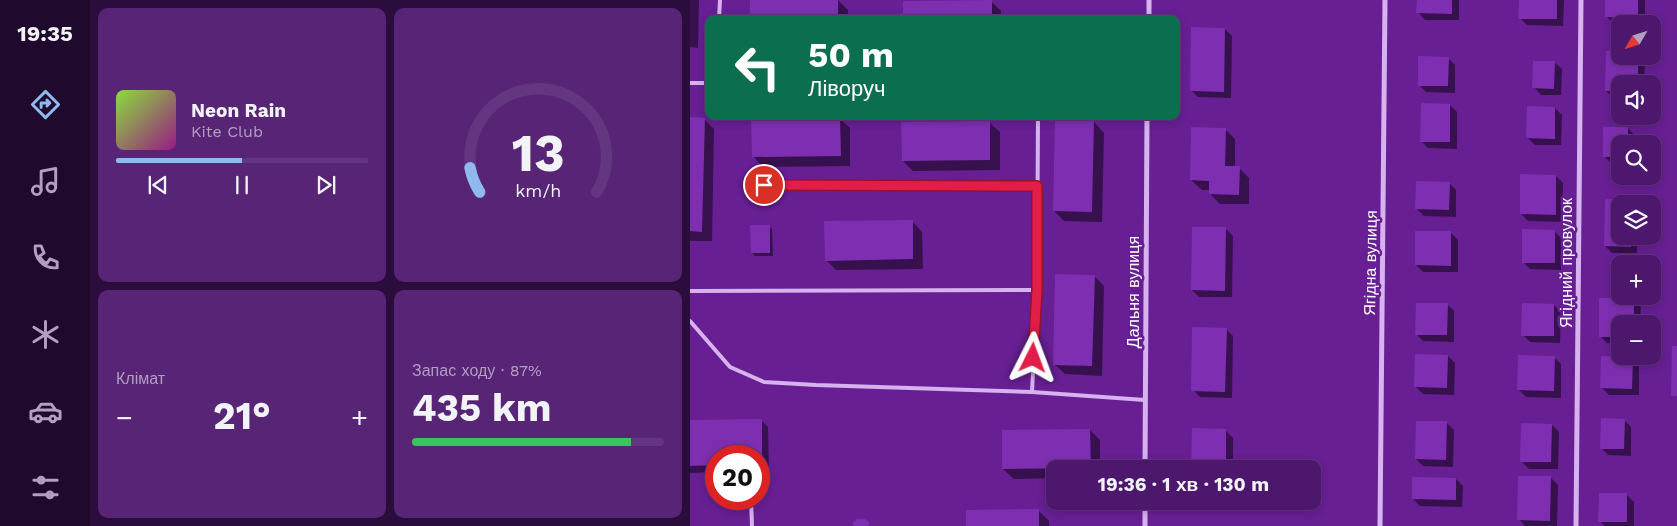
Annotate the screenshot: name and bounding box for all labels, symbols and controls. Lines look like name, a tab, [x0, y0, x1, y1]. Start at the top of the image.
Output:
north arrow	[1611, 15, 1661, 65]
map controls	[1611, 15, 1661, 365]
text: 19:35	[17, 21, 73, 46]
text: 50 m	[808, 34, 894, 76]
icon: left	[725, 35, 790, 100]
button: sound	[1611, 75, 1661, 125]
text: Ліворуч	[808, 76, 885, 101]
icon: directions	[28, 87, 63, 122]
text: Neon Rain	[191, 99, 286, 122]
text: Kite Club	[191, 122, 263, 141]
text: 13	[511, 123, 565, 184]
button: search	[1611, 135, 1661, 185]
icon: music	[28, 164, 63, 199]
pin	[743, 164, 785, 206]
icon: previous	[144, 171, 172, 199]
icon: pause	[228, 171, 256, 199]
icon: next	[312, 171, 340, 199]
icon: arrive	[750, 171, 778, 199]
text: km/h	[515, 180, 561, 201]
button: layers	[1611, 195, 1661, 245]
street label: Ягідний провулок	[1557, 197, 1576, 328]
street label: Ягідна вулиця	[1360, 210, 1381, 316]
street label: Дальня вулиця	[1124, 236, 1143, 348]
icon: phone	[28, 240, 63, 275]
button: +	[1611, 255, 1661, 305]
button: −	[1611, 315, 1661, 365]
icon: climate	[28, 317, 63, 352]
position arrow	[1006, 331, 1058, 383]
text: Запас ходу · 87%	[412, 361, 542, 380]
text: Клімат	[116, 369, 165, 388]
text: 435 km	[412, 386, 552, 430]
icon: car	[28, 394, 63, 429]
text: 21°	[213, 394, 271, 438]
text: −	[116, 401, 133, 434]
text: +	[351, 401, 368, 434]
speed limit sign: 20	[705, 445, 770, 510]
icon: filters	[28, 470, 63, 505]
text: 19:36 · 1 хв · 130 m	[1098, 473, 1269, 496]

